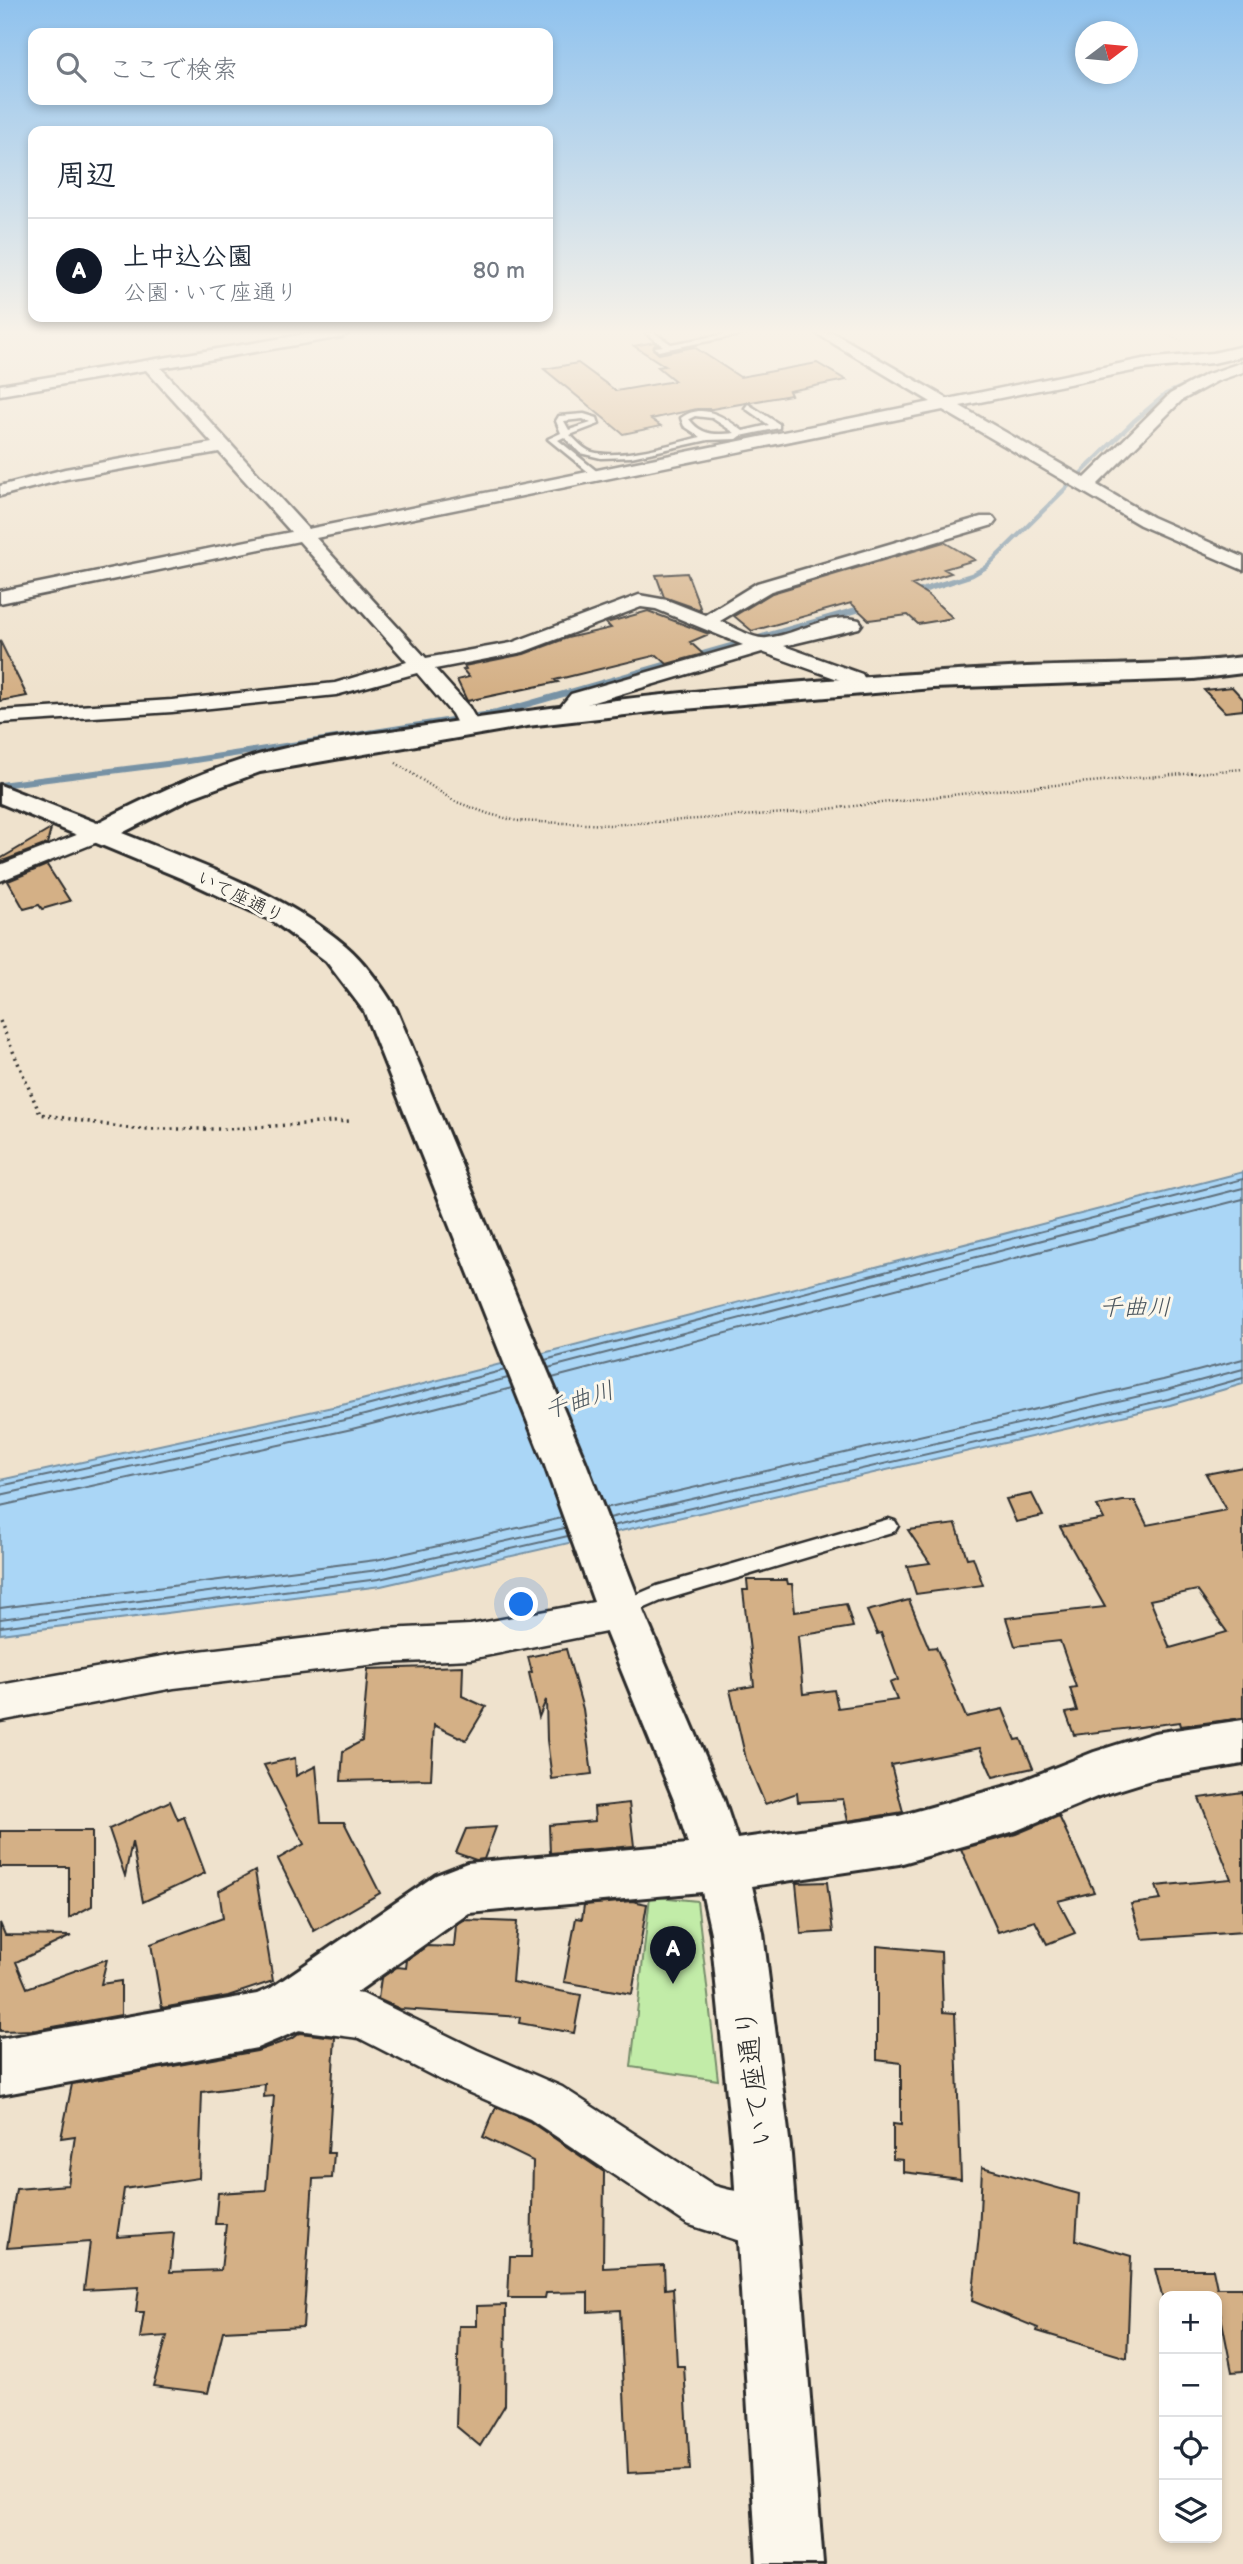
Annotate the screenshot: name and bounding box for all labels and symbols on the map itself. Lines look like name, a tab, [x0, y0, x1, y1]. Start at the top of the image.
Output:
north arrow	[1075, 21, 1138, 84]
street label: いて座通り	[193, 866, 288, 928]
water label: 千曲川	[1099, 1293, 1171, 1322]
water label: 千曲川	[540, 1376, 618, 1425]
your location	[504, 1587, 538, 1621]
pin: A	[650, 1926, 696, 1984]
street label: いて座通り	[730, 2007, 779, 2149]

